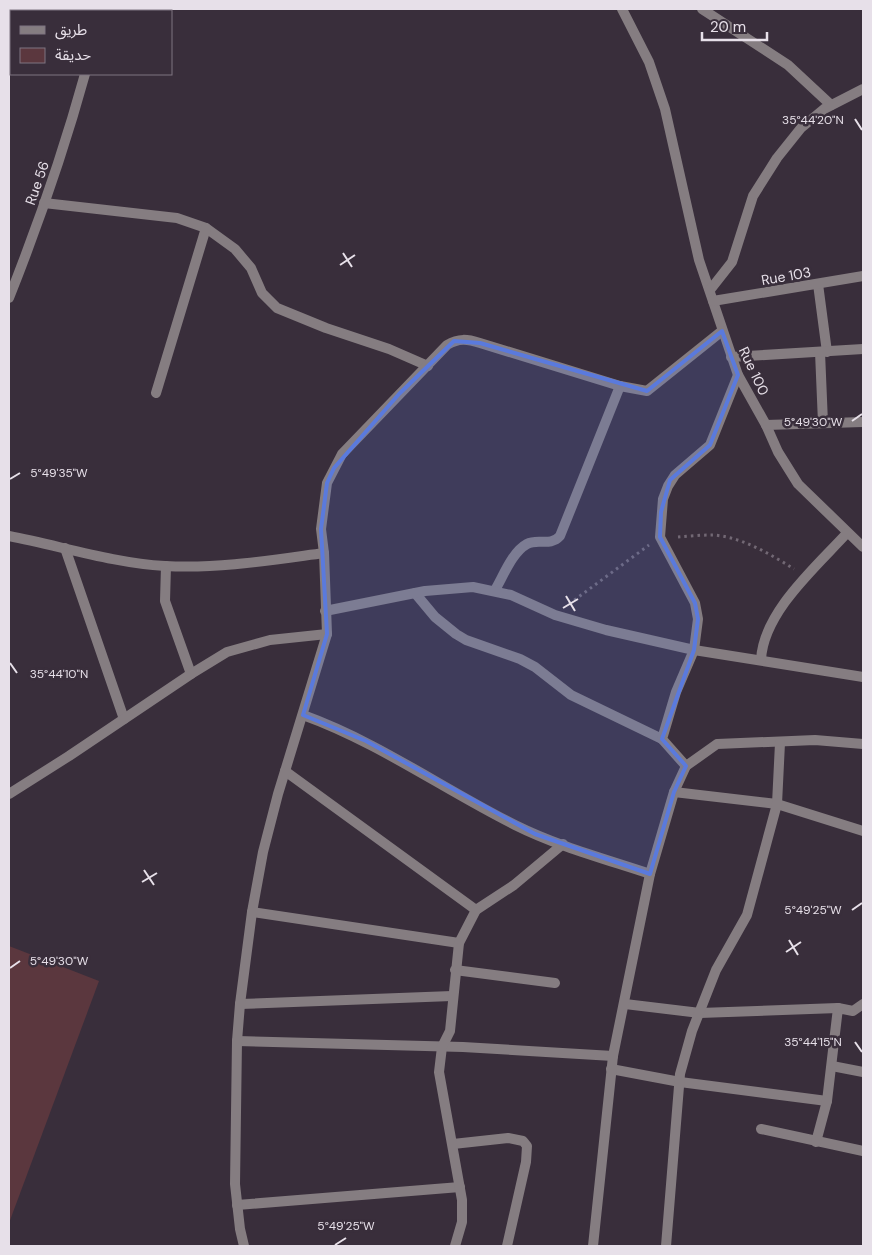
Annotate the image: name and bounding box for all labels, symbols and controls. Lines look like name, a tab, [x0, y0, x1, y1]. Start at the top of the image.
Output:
legend	[10, 10, 172, 75]
scale bar	[702, 10, 767, 42]
text: 20 m	[710, 17, 746, 37]
text: طريق	[55, 20, 87, 40]
text: حديقة	[55, 45, 91, 65]
text: 35°44'20"N	[782, 112, 844, 128]
street label: Rue 56	[21, 159, 53, 207]
street label: Rue 103	[760, 263, 812, 289]
street label: Rue 100	[735, 344, 773, 398]
text: 5°49'30"W	[784, 414, 843, 430]
text: 5°49'35"W	[30, 465, 88, 481]
text: 35°44'10"N	[30, 666, 88, 682]
text: 5°49'25"W	[784, 902, 842, 918]
text: 5°49'30"W	[30, 953, 89, 969]
text: 35°44'15"N	[784, 1034, 842, 1050]
text: 5°49'25"W	[317, 1218, 375, 1234]

